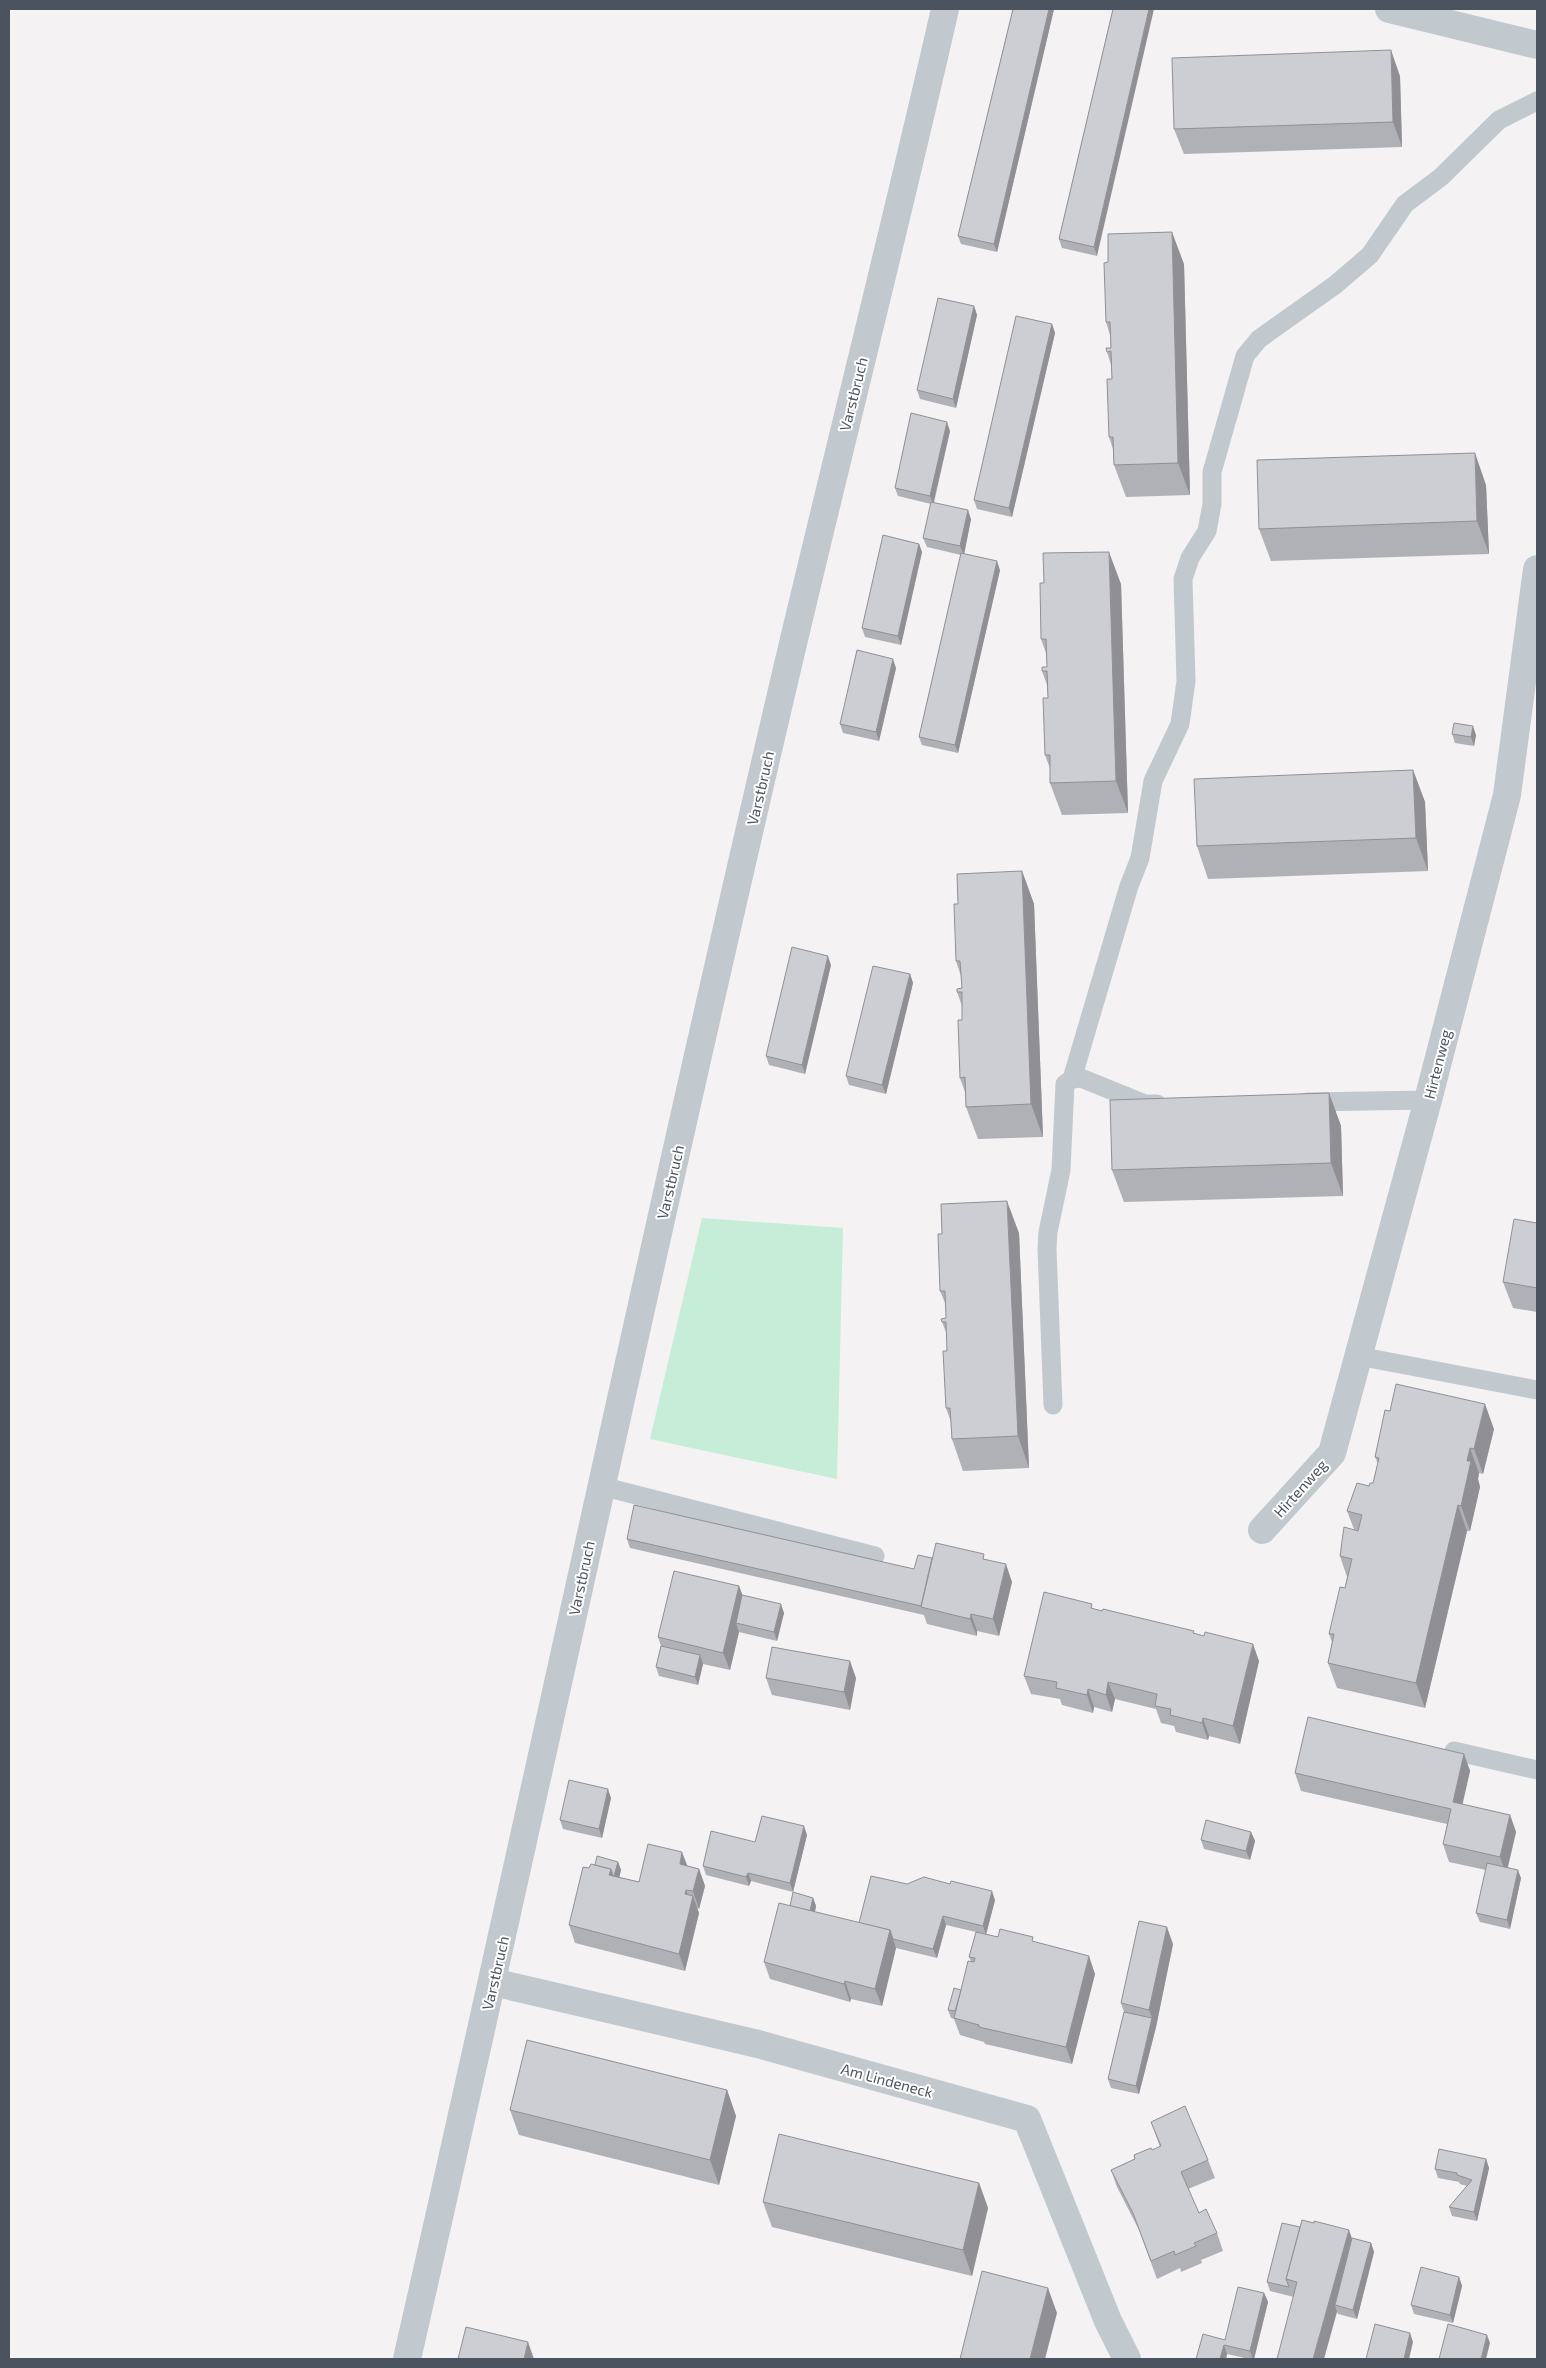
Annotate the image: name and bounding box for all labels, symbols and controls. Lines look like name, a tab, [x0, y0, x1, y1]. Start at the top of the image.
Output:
street label: Varstbruch	[835, 355, 871, 433]
street label: Varstbruch	[743, 749, 777, 827]
street label: Hirtenweg	[1420, 1027, 1454, 1101]
street label: Varstbruch	[653, 1143, 687, 1221]
street label: Hirtenweg	[1270, 1455, 1331, 1520]
street label: Varstbruch	[564, 1539, 598, 1617]
street label: Varstbruch	[478, 1934, 512, 2012]
street label: Am Lindeneck	[839, 2059, 935, 2101]

